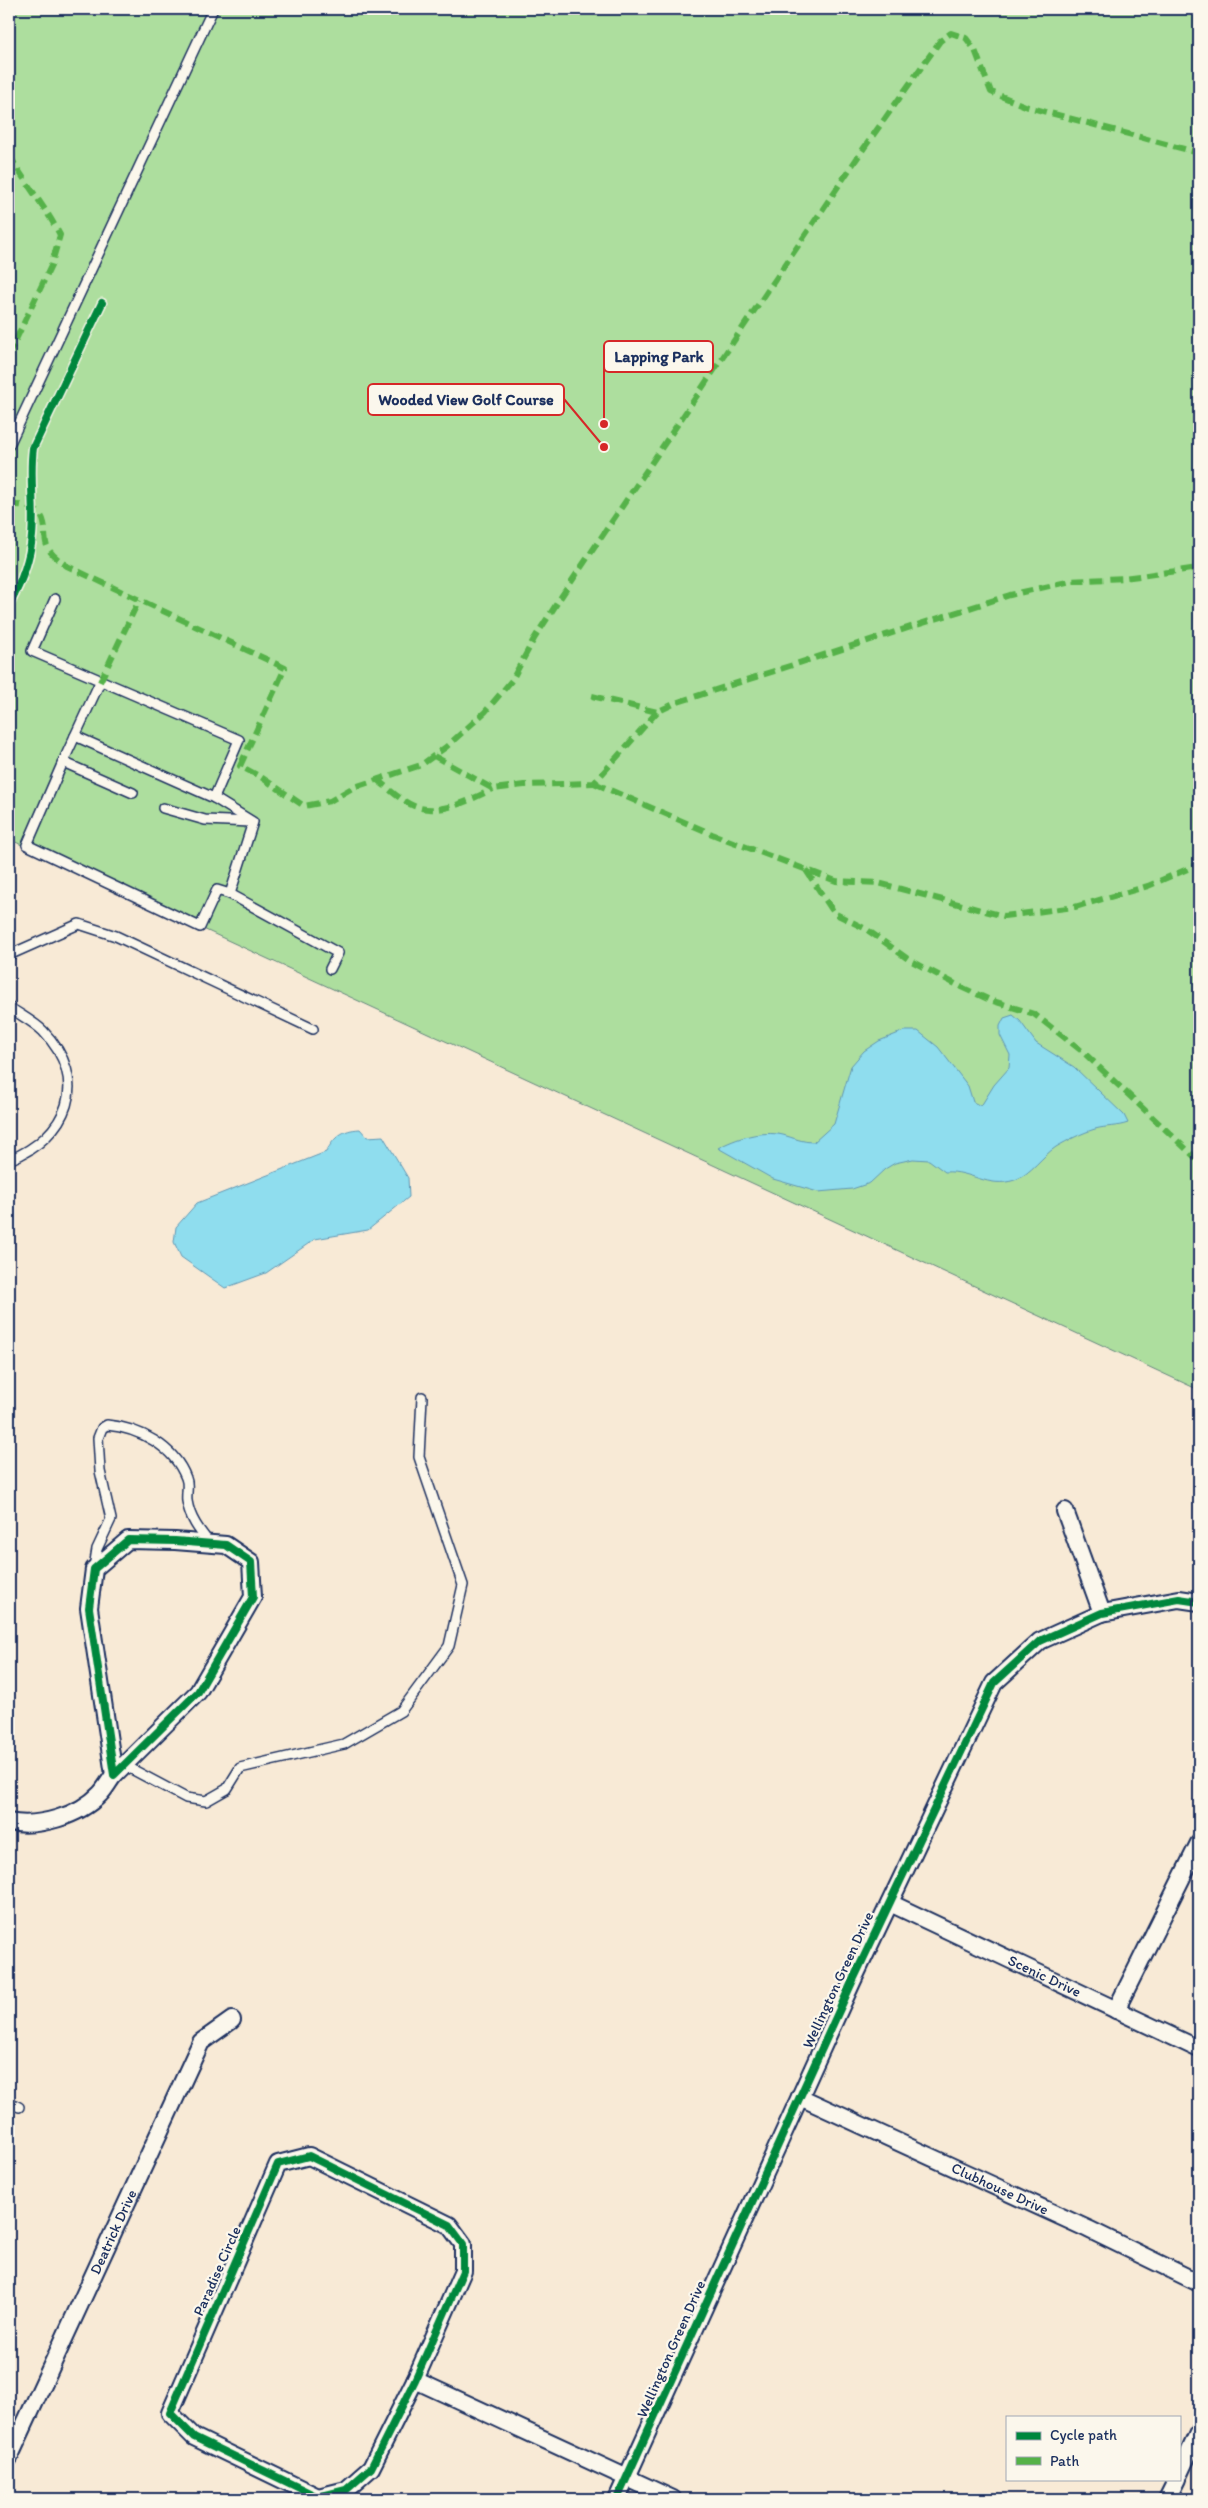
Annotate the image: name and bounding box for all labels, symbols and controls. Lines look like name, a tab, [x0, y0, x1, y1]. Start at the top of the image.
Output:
callout: Lapping Park	[604, 341, 713, 372]
text: Lapping Park	[614, 347, 704, 367]
callout: Wooded View Golf Course	[368, 384, 564, 415]
text: Wooded View Golf Course	[378, 390, 554, 409]
street label: Wellington Green Drive	[798, 1909, 878, 2051]
street label: Scenic Drive	[1005, 1951, 1084, 2001]
street label: Clubhouse Drive	[949, 2159, 1051, 2219]
street label: Deatrick Drive	[86, 2187, 141, 2277]
street label: Paradise Circle	[189, 2223, 245, 2319]
street label: Wellington Green Drive	[633, 2278, 709, 2420]
legend	[1006, 2416, 1180, 2480]
text: Cycle path	[1050, 2426, 1117, 2444]
text: Path	[1050, 2452, 1079, 2470]

